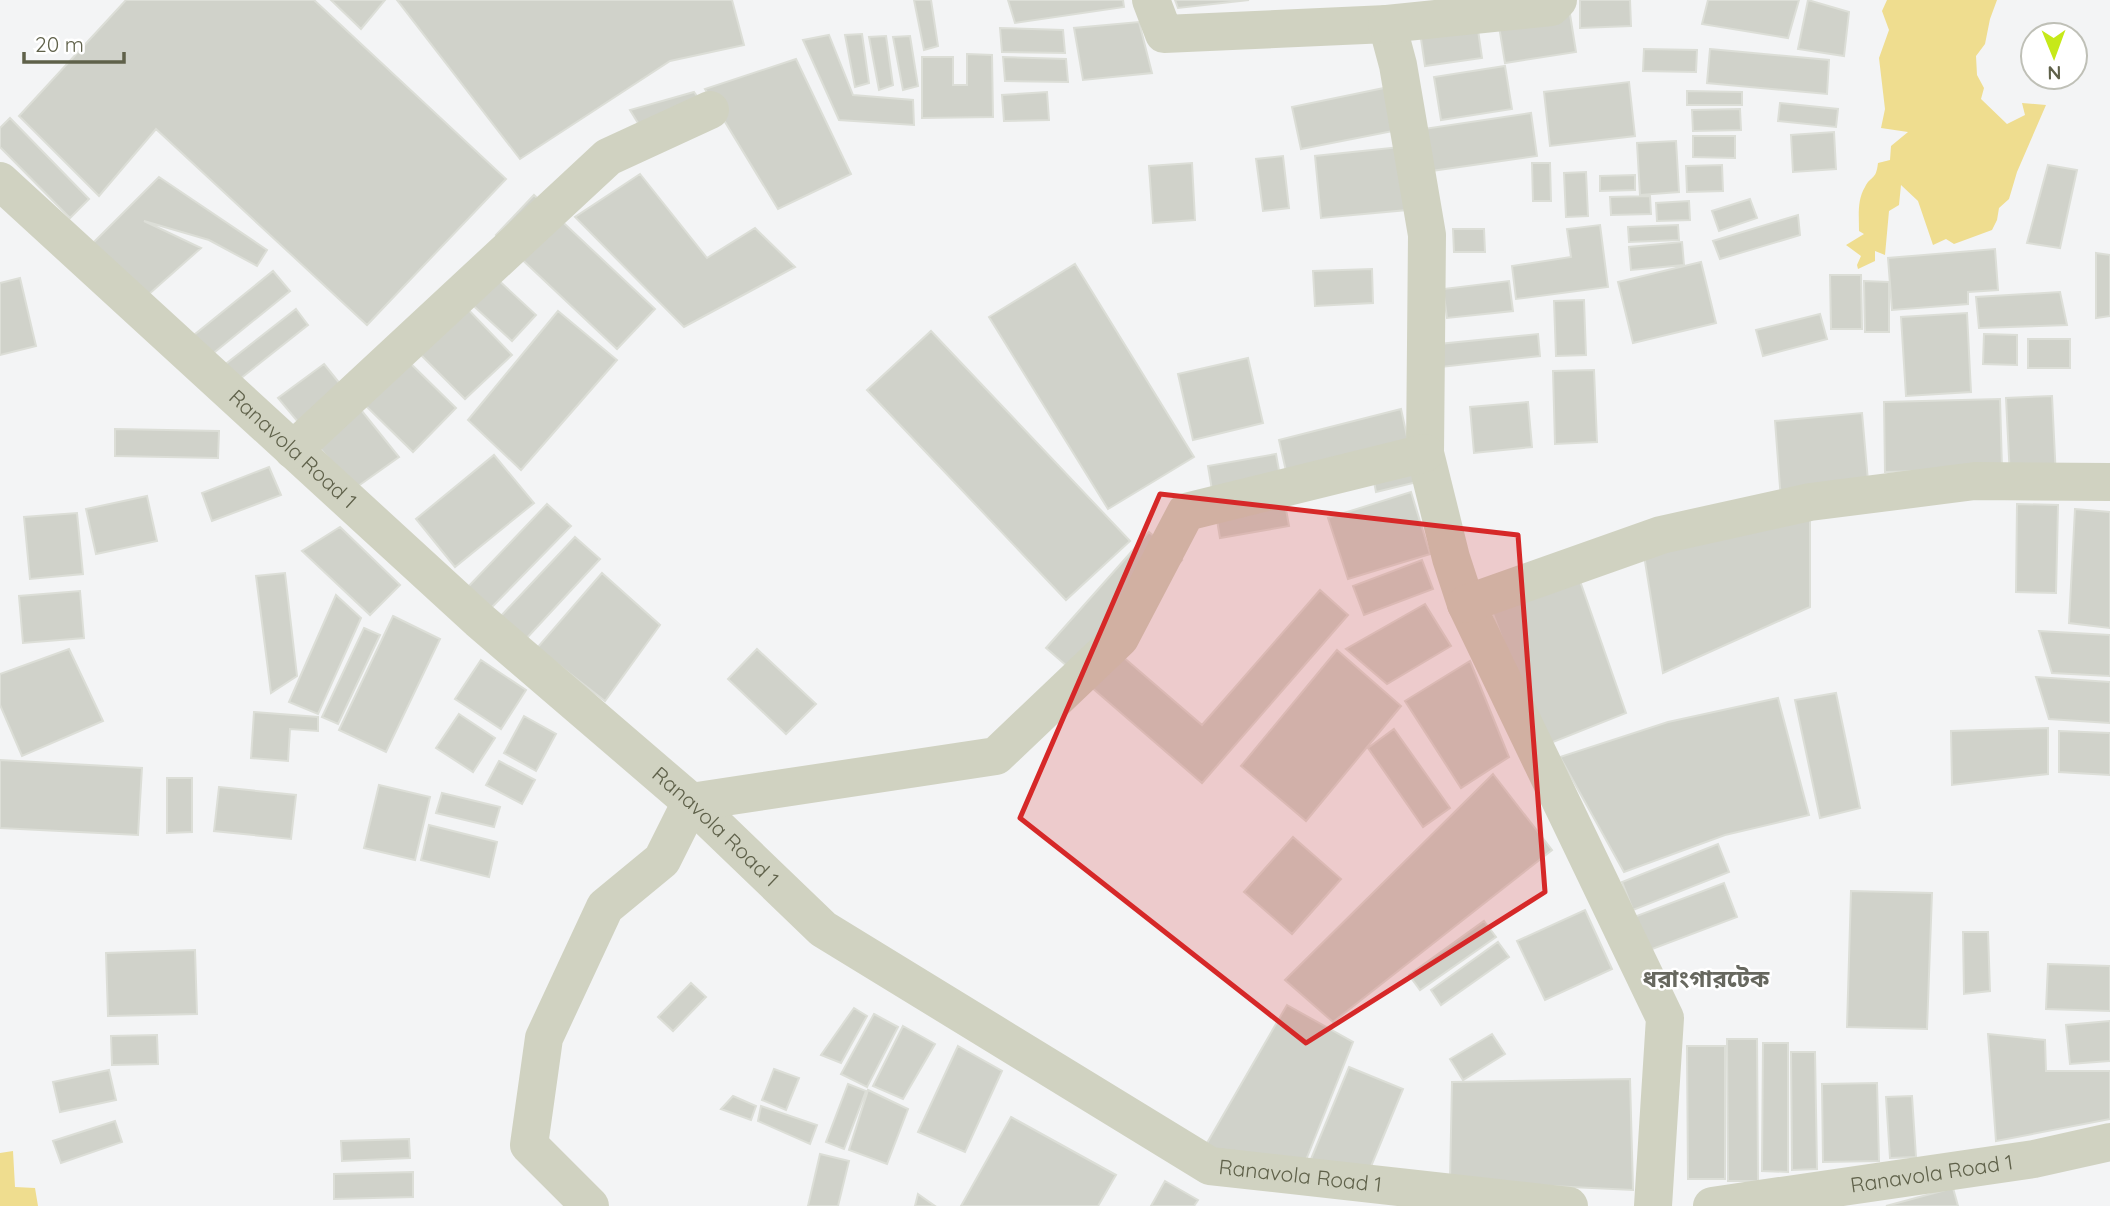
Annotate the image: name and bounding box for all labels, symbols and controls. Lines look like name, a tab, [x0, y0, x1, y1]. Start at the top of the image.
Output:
scale bar	[24, 21, 124, 65]
north arrow	[2019, 21, 2089, 91]
text: 20 m	[35, 31, 84, 57]
text: N	[2047, 61, 2061, 85]
street label: Ranavola Road 1	[224, 383, 363, 514]
street label: Ranavola Road 1	[647, 761, 785, 892]
district label: ধরাংগারটেক	[1643, 963, 1770, 993]
street label: Ranavola Road 1	[1848, 1148, 2015, 1198]
street label: Ranavola Road 1	[1217, 1153, 1383, 1197]

